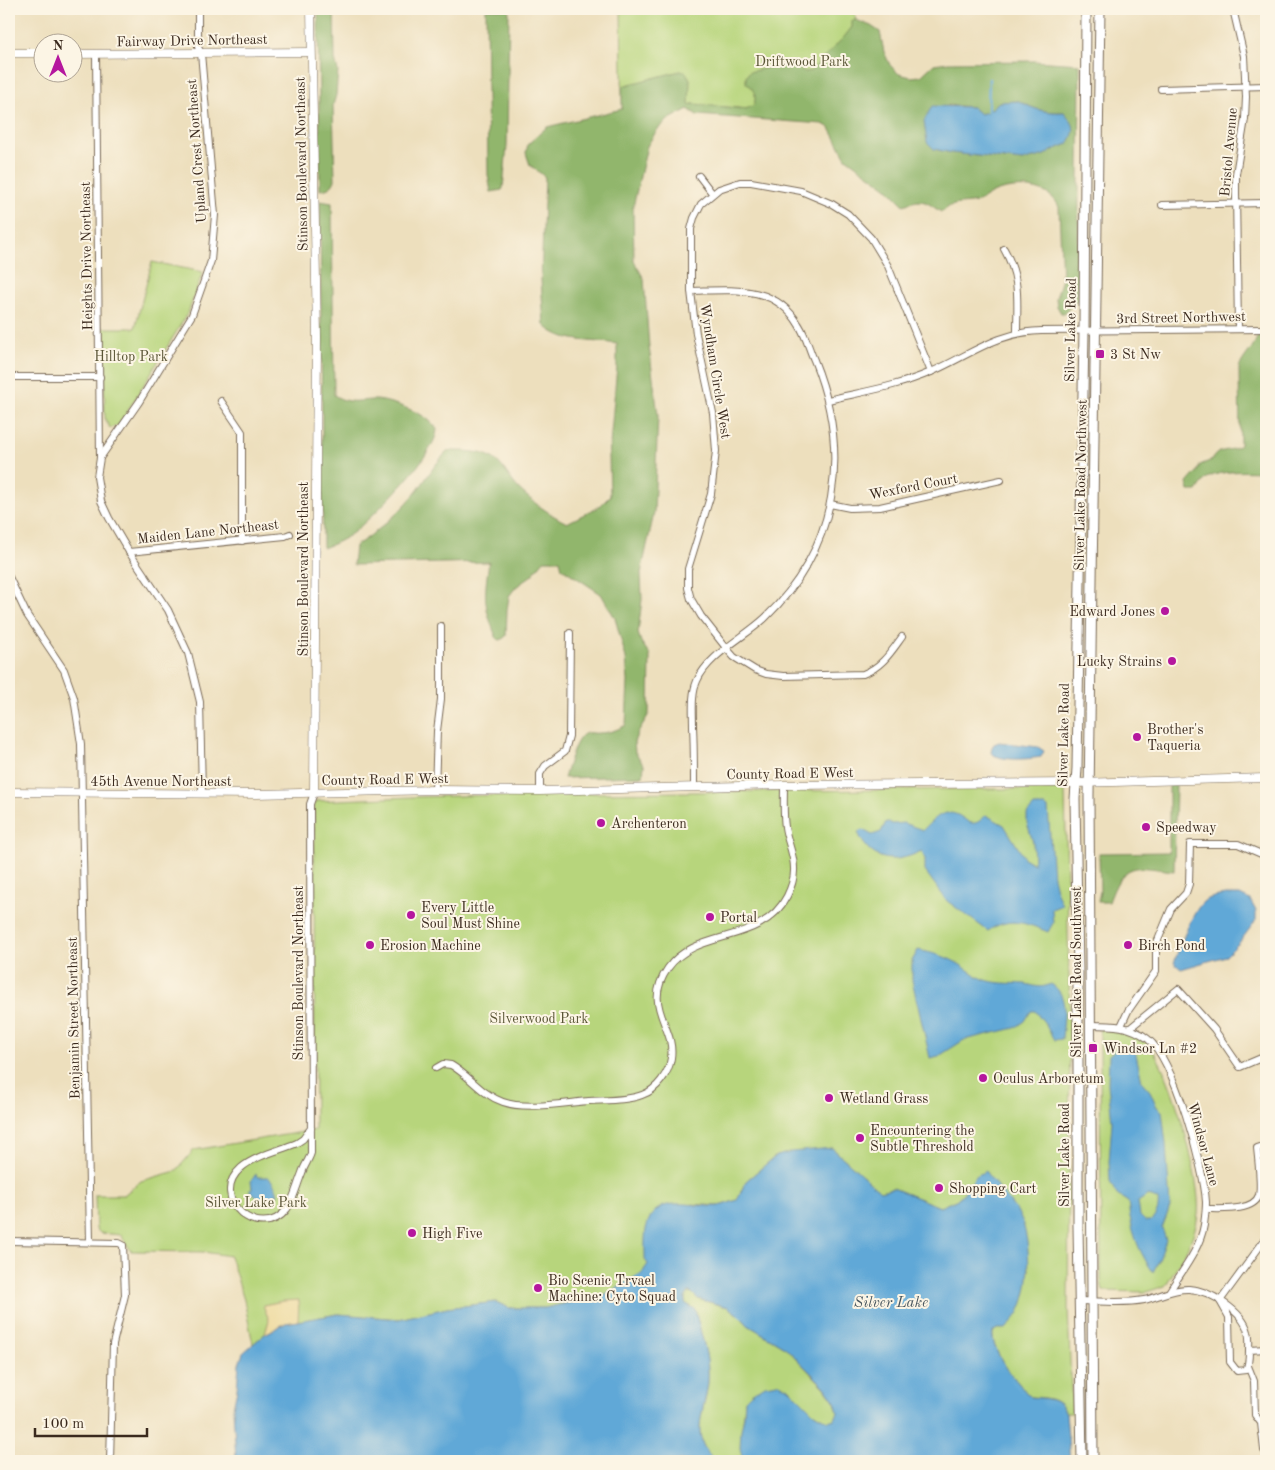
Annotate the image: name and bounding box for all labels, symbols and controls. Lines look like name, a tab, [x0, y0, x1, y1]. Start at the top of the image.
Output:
north arrow	[32, 32, 82, 82]
street label: Fairway Drive Northeast	[116, 33, 268, 49]
text: N	[53, 39, 64, 53]
park label: Driftwood Park	[755, 55, 849, 69]
street label: Stinson Boulevard Northeast	[293, 76, 311, 252]
street label: Upland Crest Northeast	[185, 78, 209, 223]
street label: Bristol Avenue	[1218, 107, 1240, 197]
street label: Heights Drive Northeast	[79, 181, 95, 331]
street label: Silver Lake Road	[1063, 278, 1079, 382]
street label: Wyndham Circle West	[697, 302, 733, 440]
street label: 3rd Street Northwest	[1116, 310, 1246, 326]
marker: 3 St Nw	[1094, 348, 1106, 360]
place label: 3 St Nw	[1110, 348, 1161, 362]
park label: Hilltop Park	[94, 350, 168, 364]
street label: Silver Lake Road Northwest	[1073, 399, 1089, 571]
street label: Wexford Court	[868, 471, 959, 502]
street label: Stinson Boulevard Northeast	[297, 481, 311, 656]
street label: Maiden Lane Northeast	[137, 518, 280, 546]
place label: Edward Jones	[1069, 605, 1155, 619]
marker: Edward Jones	[1159, 605, 1171, 617]
place label: Lucky Strains	[1077, 655, 1162, 669]
marker: Lucky Strains	[1166, 655, 1178, 667]
street label: Silver Lake Road	[1056, 683, 1072, 787]
place label: Brother's Taqueria	[1147, 723, 1203, 753]
marker: Brother's Taqueria	[1131, 731, 1143, 743]
street label: County Road E West	[726, 766, 854, 782]
street label: County Road E West	[321, 772, 449, 788]
street label: 45th Avenue Northeast	[90, 775, 232, 789]
marker: Archenteron	[595, 817, 607, 829]
place label: Archenteron	[611, 817, 687, 831]
marker: Speedway	[1140, 821, 1152, 833]
place label: Speedway	[1156, 821, 1217, 835]
street label: Stinson Boulevard Northeast	[292, 885, 306, 1060]
street label: Silver Lake Road Southwest	[1070, 886, 1084, 1058]
place label: Every Little Soul Must Shine	[421, 901, 520, 931]
marker: Every Little Soul Must Shine	[405, 909, 417, 921]
marker: Portal	[704, 911, 716, 923]
place label: Portal	[720, 911, 757, 925]
street label: Benjamin Street Northeast	[66, 936, 82, 1099]
marker: Erosion Machine	[364, 939, 376, 951]
place label: Erosion Machine	[380, 939, 481, 953]
marker: Birch Pond	[1122, 939, 1134, 951]
place label: Birch Pond	[1138, 939, 1205, 953]
park label: Silverwood Park	[489, 1012, 589, 1026]
marker: Windsor Ln #2	[1087, 1042, 1099, 1054]
place label: Windsor Ln #2	[1103, 1042, 1197, 1056]
marker: Oculus Arboretum	[977, 1072, 989, 1084]
place label: Oculus Arboretum	[993, 1072, 1104, 1086]
marker: Wetland Grass	[823, 1092, 835, 1104]
place label: Wetland Grass	[839, 1092, 928, 1106]
street label: Windsor Lane	[1185, 1101, 1221, 1188]
street label: Silver Lake Road	[1058, 1103, 1072, 1207]
place label: Encountering the Subtle Threshold	[870, 1124, 974, 1154]
marker: Encountering the Subtle Threshold	[854, 1132, 866, 1144]
marker: Shopping Cart	[933, 1182, 945, 1194]
place label: Shopping Cart	[949, 1182, 1037, 1196]
park label: Silver Lake Park	[205, 1196, 307, 1210]
marker: High Five	[406, 1227, 418, 1239]
place label: High Five	[422, 1227, 482, 1241]
place label: Bio Scenic Trvael Machine: Cyto Squad	[548, 1274, 676, 1304]
marker: Bio Scenic Trvael Machine: Cyto Squad	[532, 1282, 544, 1294]
water label: Silver Lake	[854, 1296, 928, 1311]
scale bar	[35, 1405, 148, 1437]
text: 100 m	[42, 1417, 84, 1432]

